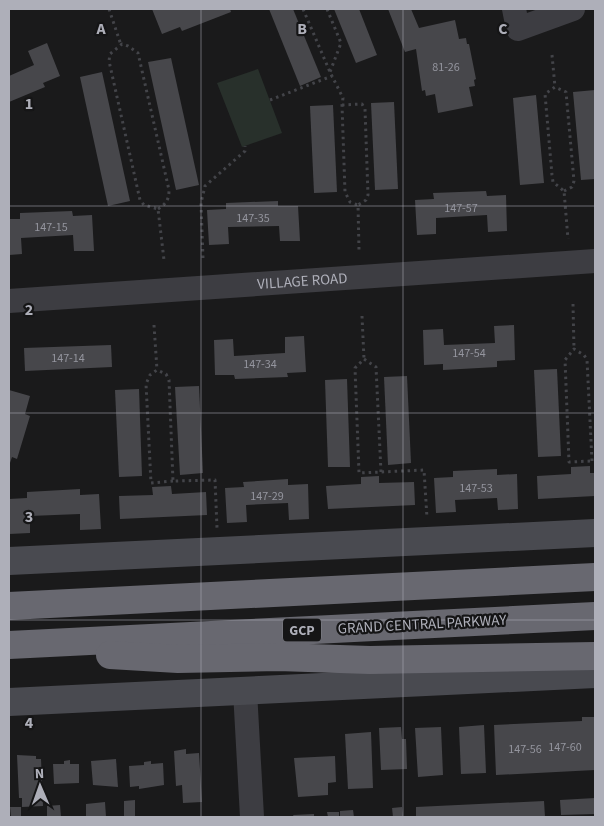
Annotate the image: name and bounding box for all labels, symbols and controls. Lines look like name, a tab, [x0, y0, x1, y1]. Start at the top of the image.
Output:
text: A	[95, 18, 106, 40]
text: B	[297, 18, 307, 40]
text: C	[498, 18, 508, 40]
house number: 81-26	[432, 59, 460, 76]
text: 1	[25, 93, 33, 115]
house number: 147-57	[444, 200, 478, 217]
house number: 147-35	[236, 210, 270, 227]
house number: 147-15	[34, 219, 68, 236]
street label: VILLAGE ROAD	[257, 268, 348, 295]
text: 2	[25, 299, 33, 321]
house number: 147-54	[452, 345, 486, 362]
house number: 147-14	[51, 350, 85, 367]
house number: 147-34	[243, 356, 277, 373]
house number: 147-53	[459, 480, 493, 497]
house number: 147-29	[250, 488, 284, 505]
text: 3	[25, 506, 33, 528]
street label: GRAND CENTRAL PARKWAY	[337, 610, 508, 639]
road number: GCP	[283, 618, 321, 642]
text: 4	[25, 712, 34, 734]
house number: 147-60	[548, 739, 582, 756]
house number: 147-56	[508, 741, 542, 758]
north arrow	[15, 761, 65, 811]
text: N	[35, 764, 45, 784]

